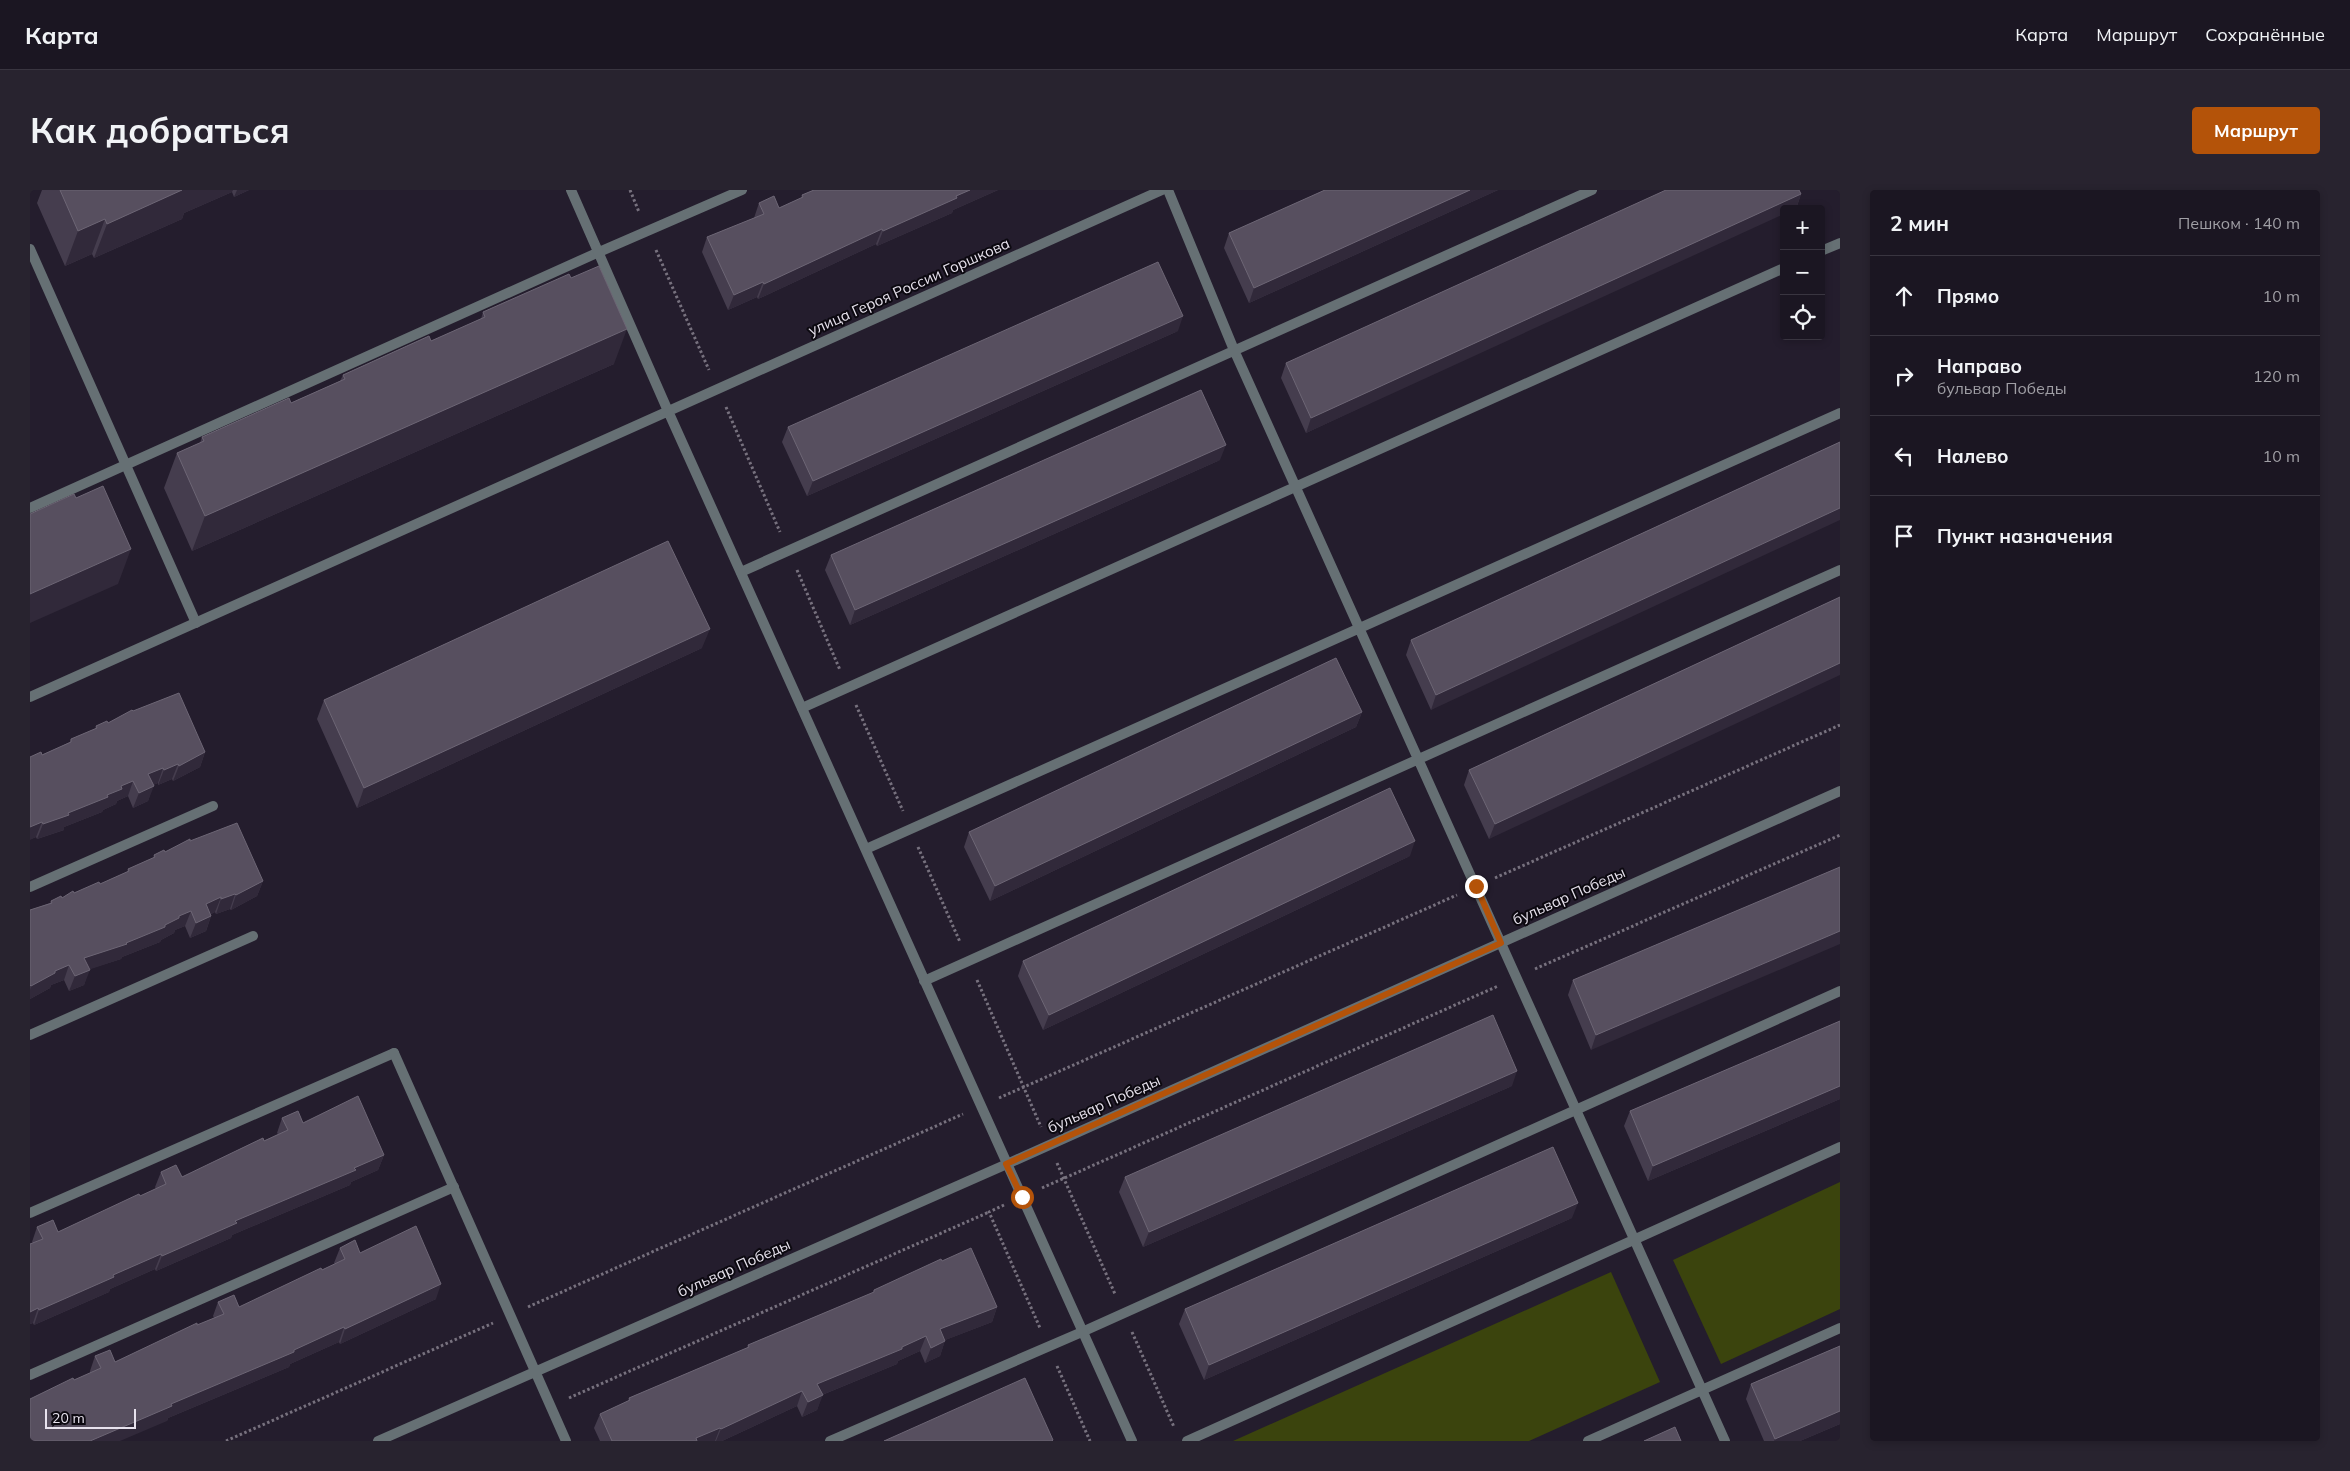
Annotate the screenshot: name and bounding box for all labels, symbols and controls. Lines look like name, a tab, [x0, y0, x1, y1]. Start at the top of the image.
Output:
text: Карта	[25, 20, 99, 50]
text: Карта	[2015, 23, 2068, 46]
text: Маршрут	[2096, 23, 2177, 46]
text: Сохранённые	[2205, 23, 2325, 46]
button: Маршрут	[2192, 107, 2320, 154]
text: Как добраться	[30, 108, 290, 152]
map controls	[1780, 205, 1825, 340]
button: +	[1780, 205, 1825, 250]
text: 2 мин	[1890, 210, 1949, 236]
text: Пешком · 140 m	[2178, 213, 2300, 233]
street label: улица Героя России Горшкова	[805, 233, 1013, 340]
button: −	[1780, 250, 1825, 295]
icon: ahead	[1890, 282, 1918, 310]
text: Прямо	[1937, 284, 1999, 308]
text: 10 m	[2263, 286, 2300, 306]
button: locate	[1780, 295, 1825, 340]
text: Направо	[1937, 354, 2022, 378]
icon: right	[1890, 362, 1918, 390]
text: 120 m	[2253, 366, 2300, 386]
text: бульвар Победы	[1937, 378, 2067, 398]
icon: left	[1890, 442, 1918, 470]
text: Налево	[1937, 444, 2009, 468]
text: 10 m	[2263, 446, 2300, 466]
icon: arrive	[1890, 522, 1918, 550]
text: Пункт назначения	[1937, 524, 2113, 548]
street label: бульвар Победы	[1509, 862, 1628, 929]
route end	[1465, 875, 1488, 898]
street label: бульвар Победы	[1044, 1070, 1163, 1137]
route start	[1011, 1186, 1034, 1209]
street label: бульвар Победы	[674, 1234, 793, 1301]
scale bar	[45, 1406, 136, 1429]
text: 20 m	[52, 1409, 85, 1427]

